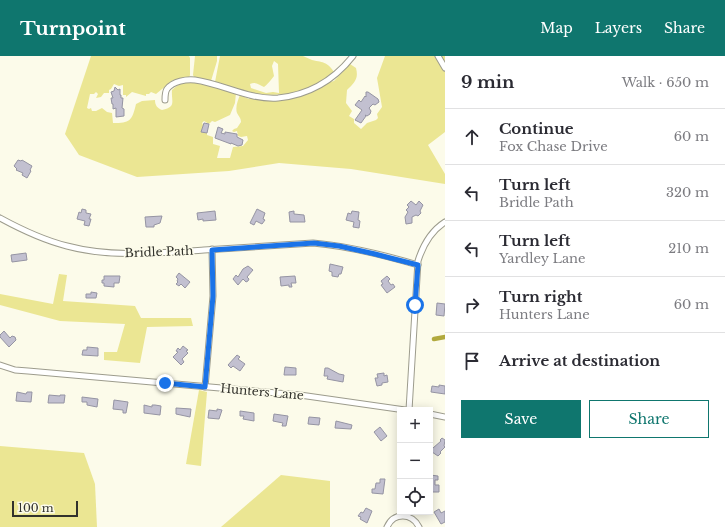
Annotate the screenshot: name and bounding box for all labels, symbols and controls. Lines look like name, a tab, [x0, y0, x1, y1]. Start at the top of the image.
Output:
text: Turnpoint	[20, 17, 126, 40]
text: Map	[540, 19, 573, 37]
text: Layers	[595, 19, 642, 37]
text: Share	[664, 19, 705, 37]
text: 9 min	[461, 72, 514, 93]
text: Walk · 650 m	[622, 74, 709, 91]
text: Continue	[499, 119, 574, 138]
icon: ahead	[461, 126, 483, 148]
text: 60 m	[674, 128, 709, 145]
text: Fox Chase Drive	[499, 138, 608, 155]
text: Turn left	[499, 175, 570, 194]
icon: left	[461, 182, 483, 204]
text: 320 m	[666, 184, 709, 201]
text: Bridle Path	[499, 194, 574, 211]
text: Turn left	[499, 231, 570, 250]
icon: left	[461, 238, 483, 260]
text: 210 m	[668, 240, 709, 257]
street label: Bridle Path	[124, 243, 194, 260]
text: Yardley Lane	[499, 250, 586, 267]
text: Turn right	[499, 287, 582, 306]
icon: right	[461, 294, 483, 316]
route start	[406, 296, 424, 314]
text: 60 m	[674, 296, 709, 313]
text: Hunters Lane	[499, 306, 590, 323]
icon: arrive	[461, 350, 483, 372]
text: Arrive at destination	[499, 351, 660, 370]
route end	[156, 374, 174, 392]
street label: Hunters Lane	[220, 380, 305, 403]
button: Save	[461, 400, 581, 438]
button: Share	[589, 400, 709, 438]
map controls	[397, 407, 433, 515]
button: +	[397, 407, 433, 443]
button: −	[397, 443, 433, 479]
button: locate	[397, 479, 433, 515]
scale bar	[12, 499, 78, 518]
text: 100 m	[18, 501, 54, 515]

